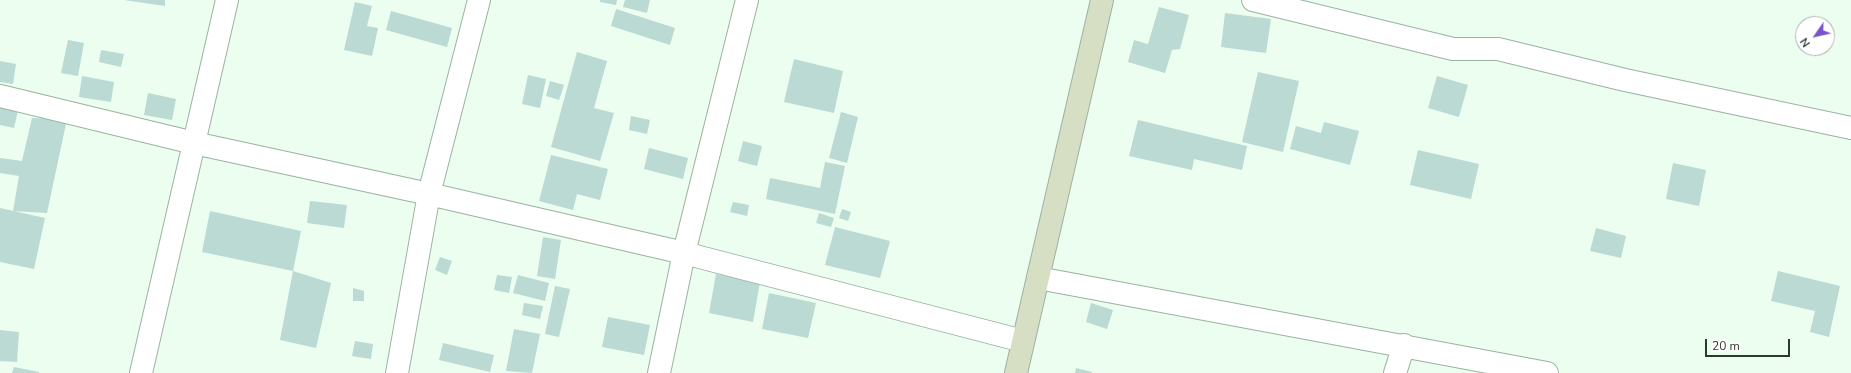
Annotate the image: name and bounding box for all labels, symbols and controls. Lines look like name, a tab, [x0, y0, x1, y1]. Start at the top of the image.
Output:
north arrow	[1795, 16, 1835, 56]
text: N	[1797, 35, 1814, 50]
scale bar	[1707, 331, 1792, 357]
text: 20 m	[1712, 338, 1740, 354]

